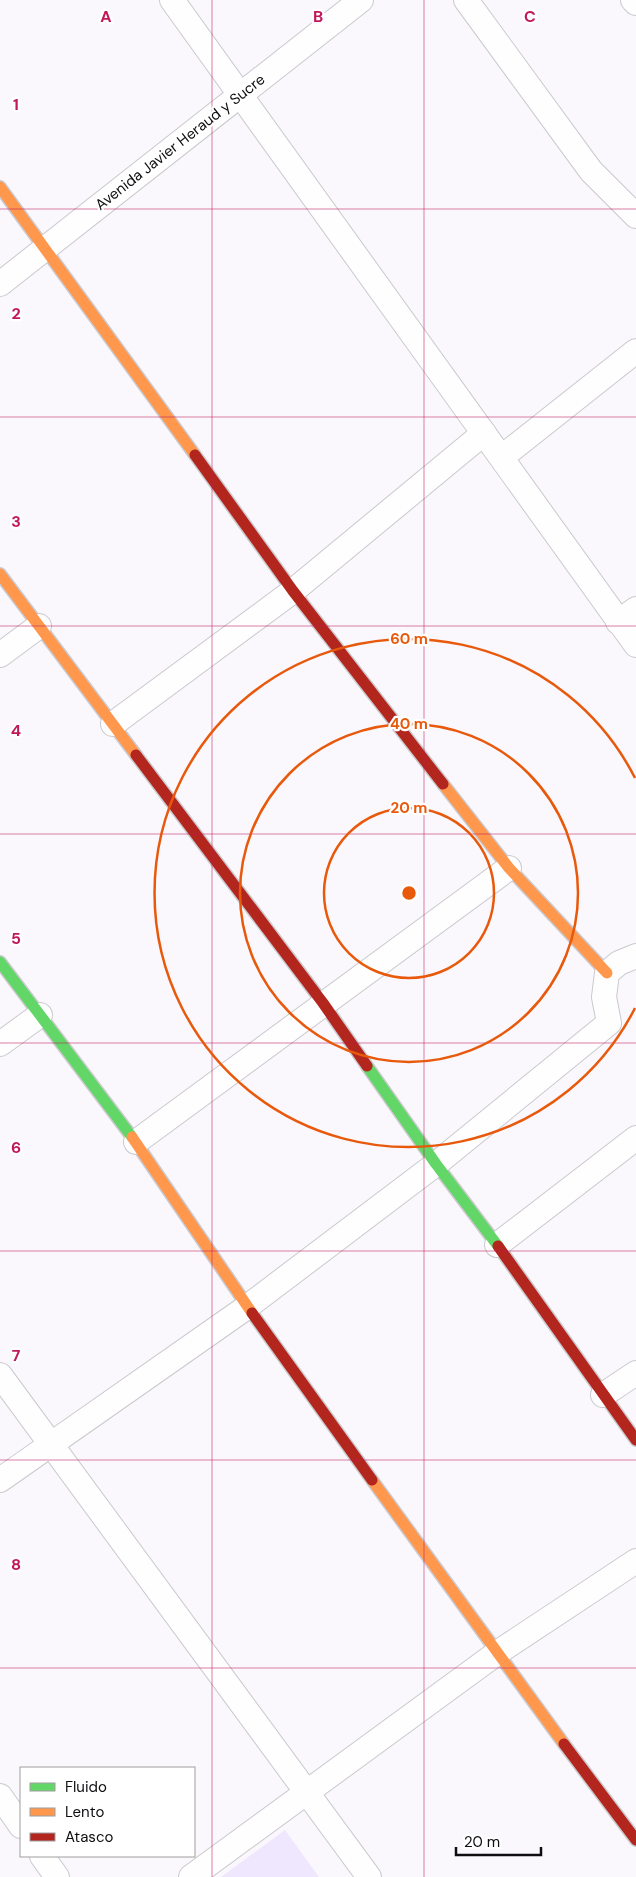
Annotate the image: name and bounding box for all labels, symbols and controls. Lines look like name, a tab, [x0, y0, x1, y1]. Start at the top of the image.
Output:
text: A	[100, 6, 112, 27]
text: B	[313, 6, 323, 27]
text: C	[524, 6, 536, 27]
street label: Avenida Javier Heraud y Sucre	[91, 69, 269, 215]
text: 1	[13, 94, 19, 115]
text: 2	[11, 303, 21, 324]
text: 3	[11, 511, 21, 532]
text: 60 m	[390, 629, 428, 649]
text: 40 m	[390, 714, 428, 734]
text: 4	[11, 720, 21, 741]
text: 20 m	[391, 798, 427, 818]
centre of rings	[400, 884, 418, 902]
text: 5	[11, 928, 21, 949]
text: 6	[11, 1137, 21, 1158]
text: 7	[12, 1345, 21, 1366]
text: 8	[11, 1554, 21, 1575]
legend	[20, 1767, 195, 1857]
text: Fluido	[65, 1777, 107, 1797]
text: Lento	[65, 1802, 104, 1822]
scale bar	[456, 1824, 541, 1856]
text: Atasco	[65, 1827, 113, 1847]
text: 20 m	[464, 1832, 500, 1852]

